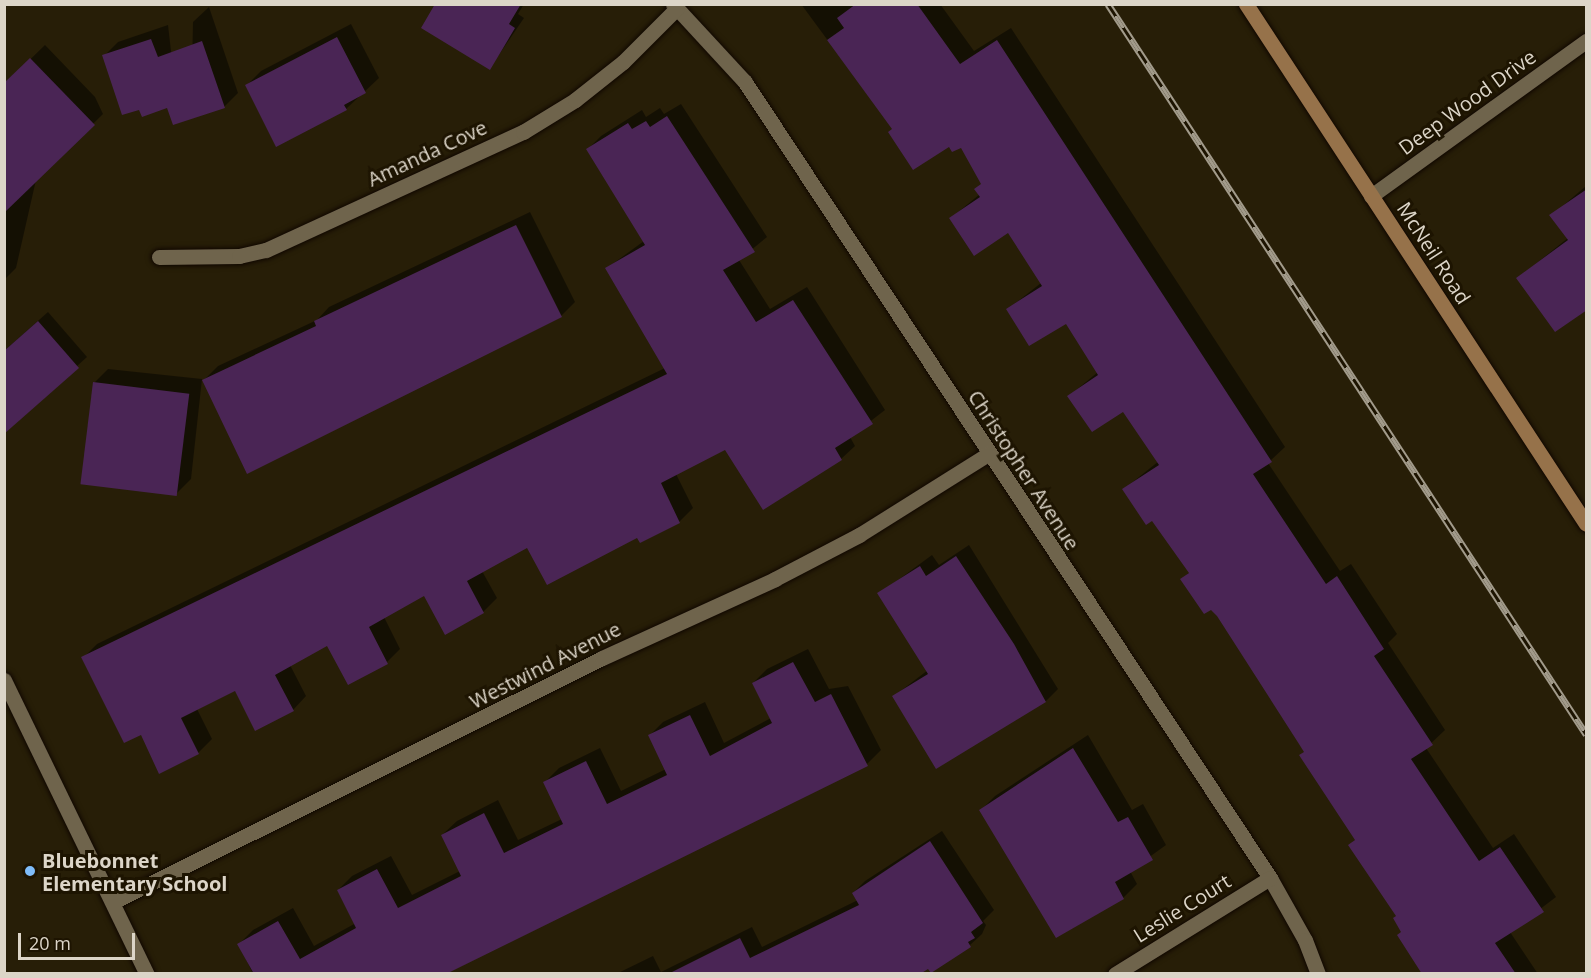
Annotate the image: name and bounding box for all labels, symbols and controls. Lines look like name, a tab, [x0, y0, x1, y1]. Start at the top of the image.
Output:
street label: Deep Wood Drive	[1394, 44, 1540, 160]
street label: Amanda Cove	[364, 115, 490, 191]
street label: McNeil Road	[1392, 197, 1476, 309]
street label: Christopher Avenue	[963, 386, 1085, 554]
street label: Westwind Avenue	[465, 617, 625, 713]
place label: Bluebonnet Elementary School	[42, 848, 227, 895]
marker: Bluebonnet Elementary School	[23, 864, 37, 878]
street label: Leslie Court	[1129, 869, 1235, 947]
scale bar	[21, 921, 138, 959]
text: 20 m	[29, 931, 71, 955]

